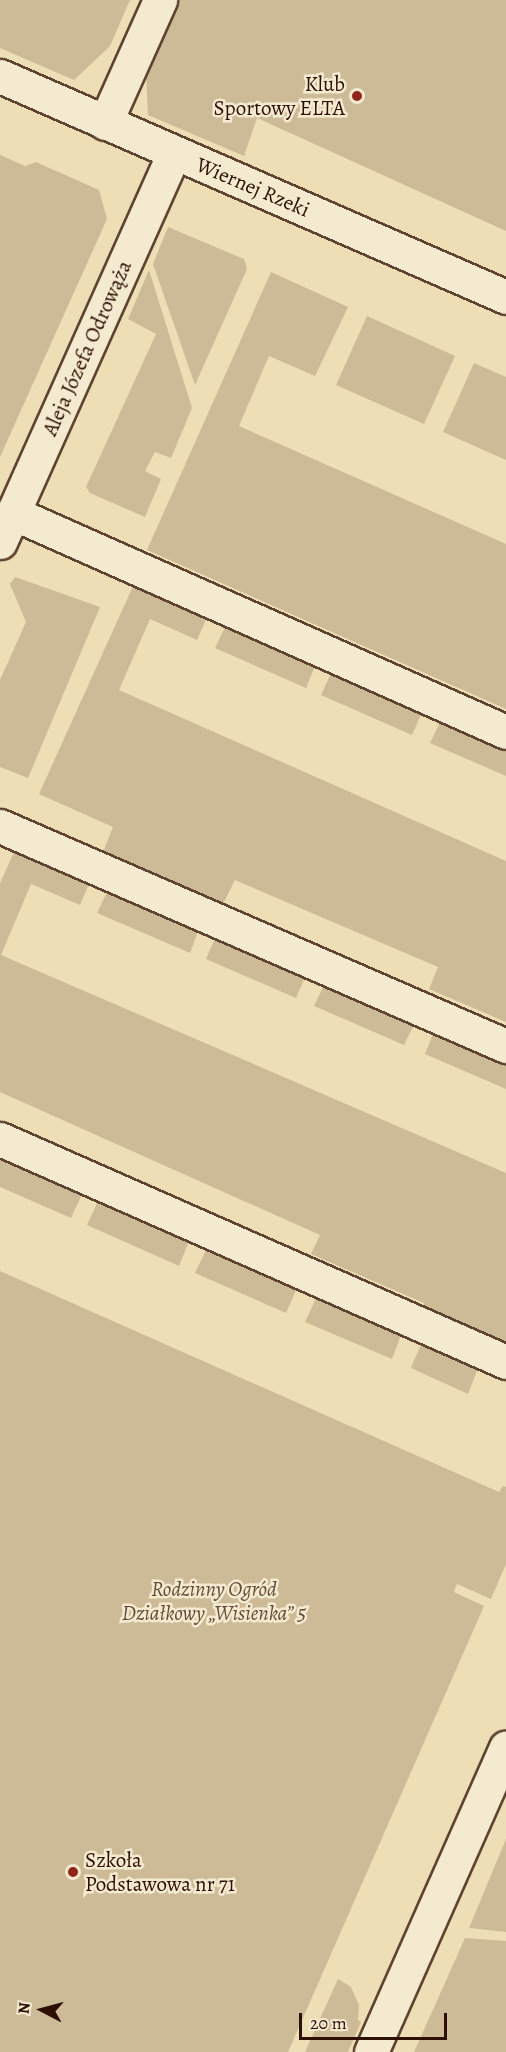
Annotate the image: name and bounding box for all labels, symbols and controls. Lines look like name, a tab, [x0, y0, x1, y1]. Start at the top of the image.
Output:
place label: Klub Sportowy ELTA	[213, 71, 345, 121]
marker: Klub Sportowy ELTA	[350, 89, 364, 103]
street label: Wiernej Rzeki	[193, 152, 313, 222]
street label: Aleja Józefa Odrowąża	[37, 256, 137, 440]
park label: Rodzinny Ogród Działkowy „Wisienka” 5	[122, 1576, 306, 1626]
place label: Szkoła Podstawowa nr 71	[85, 1847, 235, 1897]
marker: Szkoła Podstawowa nr 71	[66, 1865, 80, 1879]
north arrow	[12, 1980, 72, 2040]
text: N	[13, 2001, 36, 2015]
scale bar	[302, 2001, 450, 2039]
text: 20 m	[310, 2011, 347, 2035]

